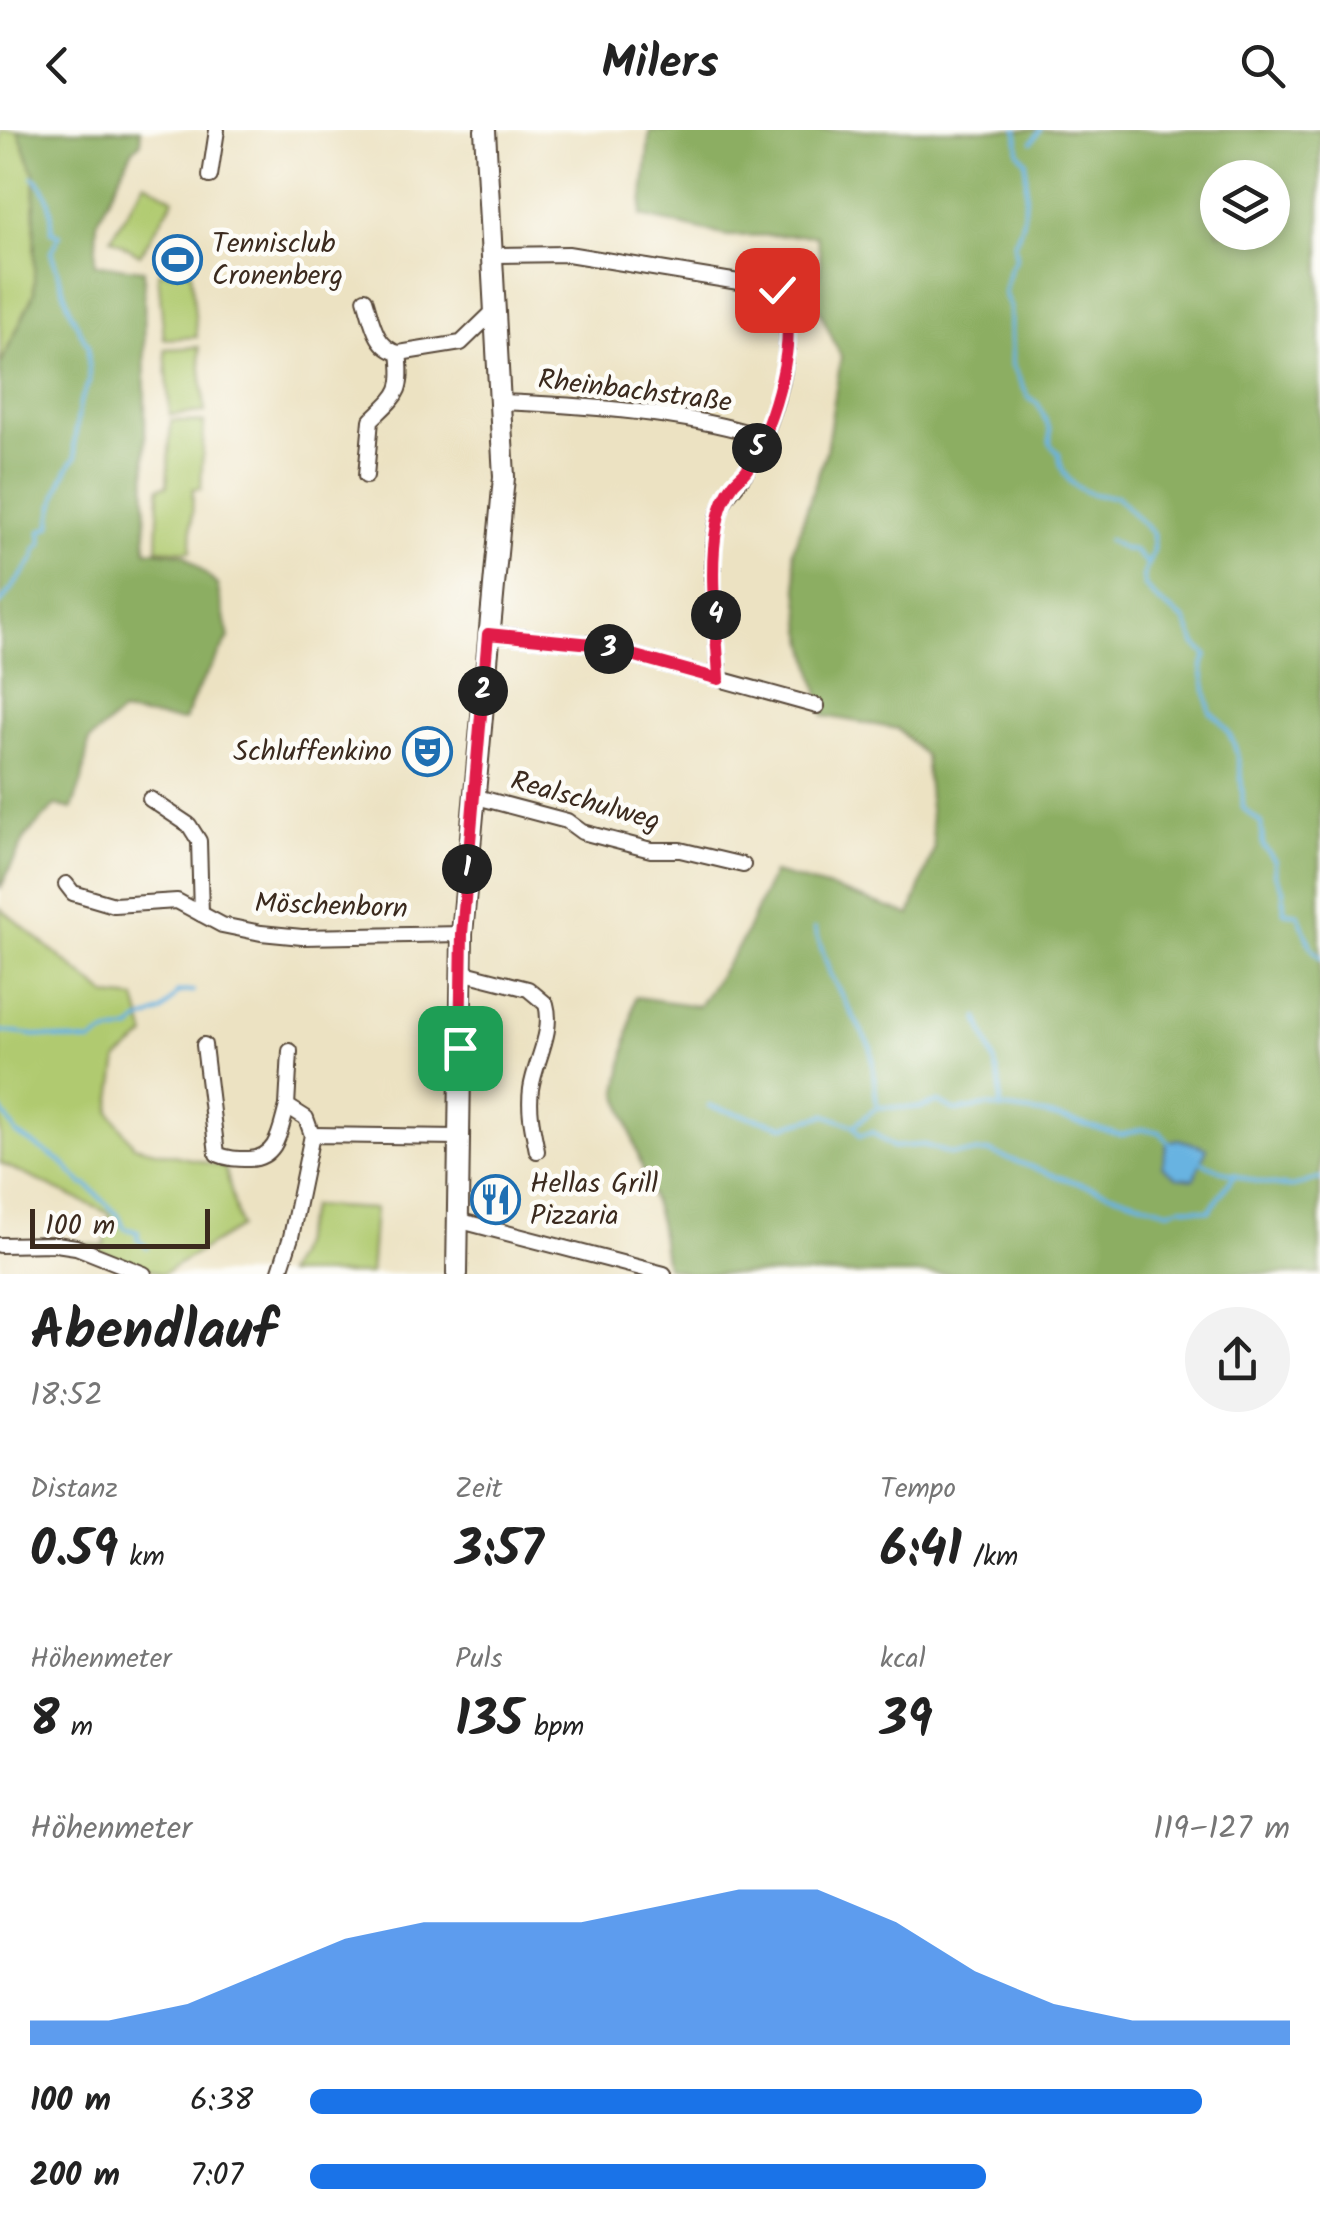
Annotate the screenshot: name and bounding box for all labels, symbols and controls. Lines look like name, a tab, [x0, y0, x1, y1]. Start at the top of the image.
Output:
text: Milers	[602, 29, 718, 101]
icon: back	[30, 38, 85, 93]
icon: search	[1235, 38, 1290, 93]
map controls	[1200, 160, 1290, 250]
button: layers	[1200, 160, 1290, 250]
place label: Tennisclub Cronenberg	[212, 222, 343, 299]
sports icon: Tennisclub Cronenberg	[151, 234, 203, 286]
pin	[735, 248, 820, 333]
icon: check	[750, 263, 805, 318]
street label: Rheinbachstraße	[535, 358, 735, 426]
pin: 5	[732, 423, 782, 473]
text: 5	[750, 425, 764, 470]
pin: 4	[691, 590, 741, 640]
text: 4	[708, 592, 724, 637]
pin: 3	[584, 624, 634, 674]
text: 3	[601, 626, 617, 671]
pin: 2	[458, 666, 508, 716]
text: 2	[475, 668, 491, 713]
theatre icon: Schluffenkino	[401, 726, 453, 778]
place label: Schluffenkino	[233, 730, 392, 775]
street label: Realschulweg	[505, 759, 665, 845]
pin: 1	[442, 844, 492, 894]
text: 1	[463, 846, 471, 891]
street label: Möschenborn	[254, 882, 408, 932]
pin	[418, 1006, 503, 1091]
icon: arrive	[433, 1021, 488, 1076]
place label: Hellas Grill Pizzaria	[530, 1162, 658, 1239]
restaurant icon: Hellas Grill Pizzaria	[469, 1174, 521, 1226]
scale bar	[30, 1204, 210, 1248]
text: 100 m	[45, 1204, 115, 1249]
text: Abendlauf	[30, 1290, 276, 1377]
button: share	[1185, 1307, 1290, 1412]
text: 18:52	[30, 1371, 103, 1422]
text: Distanz	[30, 1467, 118, 1512]
text: Zeit	[455, 1467, 502, 1512]
text: Tempo	[880, 1467, 956, 1512]
text: 0.59	[30, 1512, 118, 1592]
text: 3:57	[455, 1512, 544, 1592]
text: 6:41	[880, 1512, 962, 1592]
text: km	[118, 1535, 165, 1580]
text: /km	[962, 1535, 1018, 1580]
text: Höhenmeter	[30, 1637, 172, 1682]
text: Puls	[455, 1637, 502, 1682]
text: kcal	[880, 1637, 926, 1682]
text: 8	[30, 1682, 60, 1762]
text: 135	[455, 1682, 523, 1762]
text: 39	[880, 1682, 933, 1762]
text: m	[60, 1705, 93, 1750]
text: bpm	[523, 1705, 584, 1750]
text: Höhenmeter	[30, 1804, 192, 1855]
text: 119–127 m	[1153, 1804, 1290, 1855]
text: 100 m	[30, 2076, 111, 2127]
text: 6:38	[190, 2076, 253, 2127]
text: 200 m	[30, 2151, 120, 2202]
text: 7:07	[190, 2151, 243, 2202]

